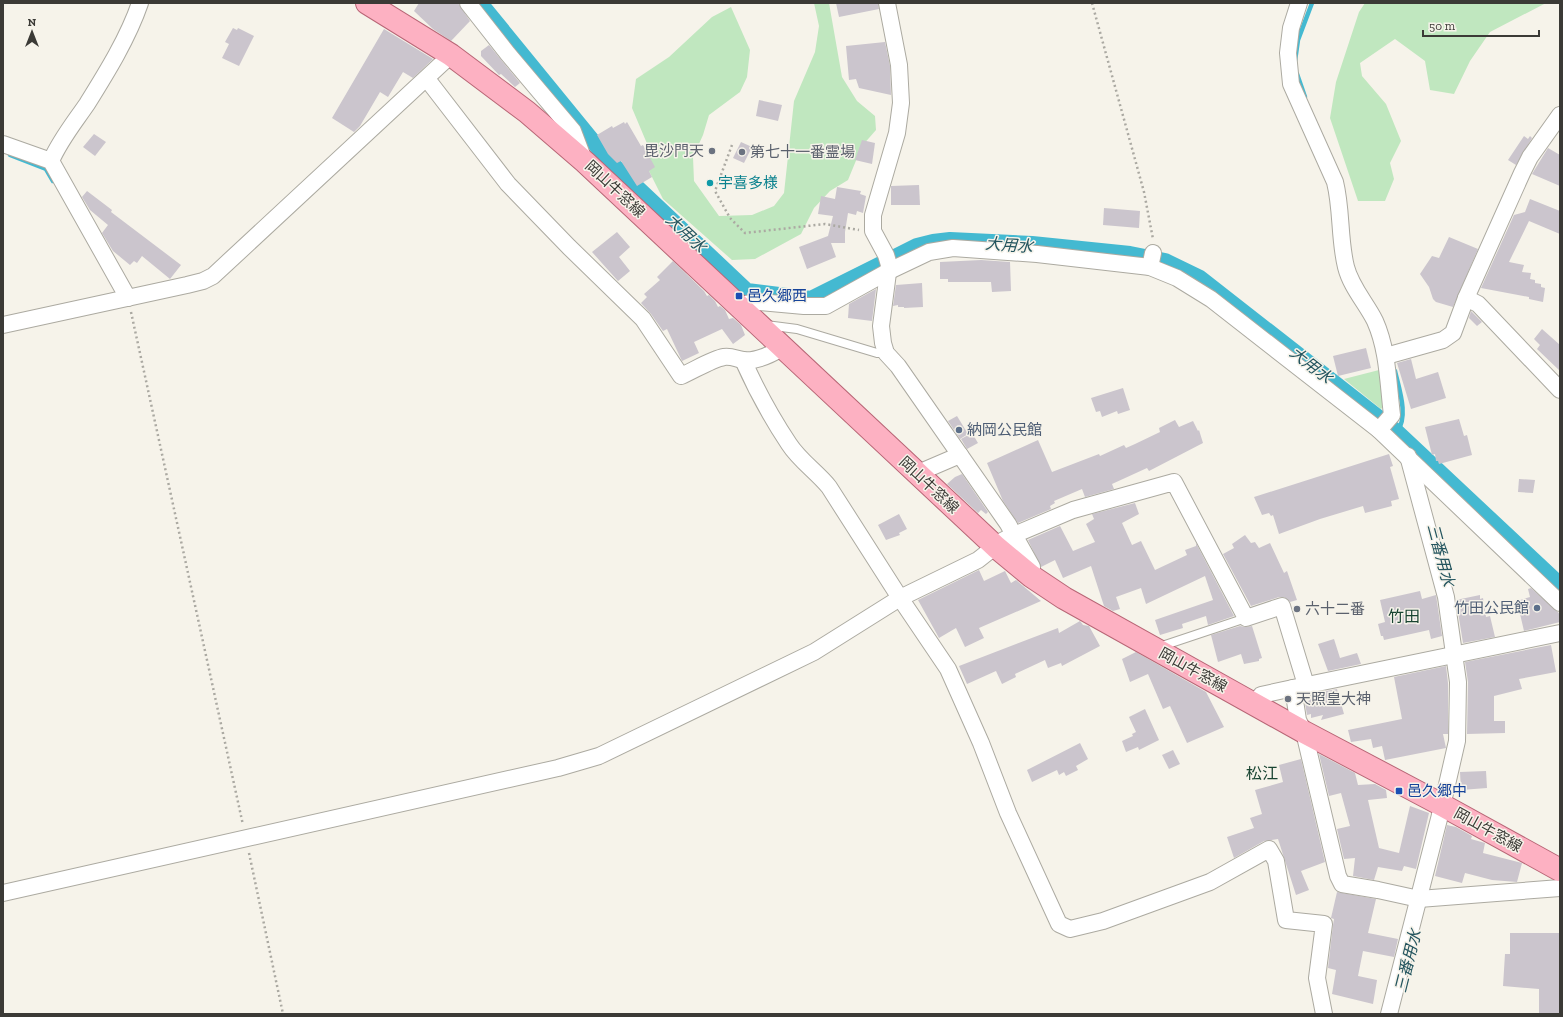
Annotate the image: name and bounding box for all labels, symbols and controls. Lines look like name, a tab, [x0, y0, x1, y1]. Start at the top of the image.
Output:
north arrow	[12, 12, 52, 52]
scale bar	[1423, 12, 1539, 38]
text: N	[28, 16, 37, 29]
text: 50 m	[1429, 19, 1456, 33]
place label: 毘沙門天	[644, 142, 704, 160]
place label: 第七十一番霊場	[750, 143, 855, 161]
marker: 毘沙門天	[707, 146, 717, 156]
marker: 第七十一番霊場	[737, 147, 747, 157]
street label: 岡山牛窓線	[581, 157, 649, 221]
place label: 宇喜多様	[718, 174, 778, 192]
marker: 宇喜多様	[705, 178, 715, 188]
water label: 大用水	[662, 210, 711, 258]
water label: 大用水	[984, 234, 1036, 256]
place label: 邑久郷西	[747, 287, 807, 305]
marker: 邑久郷西	[734, 291, 744, 301]
water label: 大用水	[1286, 343, 1337, 388]
place label: 納岡公民館	[967, 421, 1042, 439]
marker: 納岡公民館	[954, 425, 964, 435]
street label: 岡山牛窓線	[895, 453, 963, 517]
water label: 三番用水	[1424, 522, 1459, 590]
place label: 竹田公民館	[1454, 599, 1529, 617]
place label: 六十二番	[1305, 600, 1365, 618]
marker: 竹田公民館	[1532, 603, 1542, 613]
marker: 六十二番	[1292, 604, 1302, 614]
district label: 竹田	[1388, 607, 1420, 626]
street label: 岡山牛窓線	[1156, 644, 1230, 696]
place label: 天照皇大神	[1296, 690, 1371, 708]
marker: 天照皇大神	[1283, 694, 1293, 704]
district label: 松江	[1246, 764, 1278, 783]
place label: 邑久郷中	[1407, 782, 1467, 800]
marker: 邑久郷中	[1394, 786, 1404, 796]
street label: 岡山牛窓線	[1451, 804, 1525, 856]
water label: 三番用水	[1391, 926, 1425, 994]

